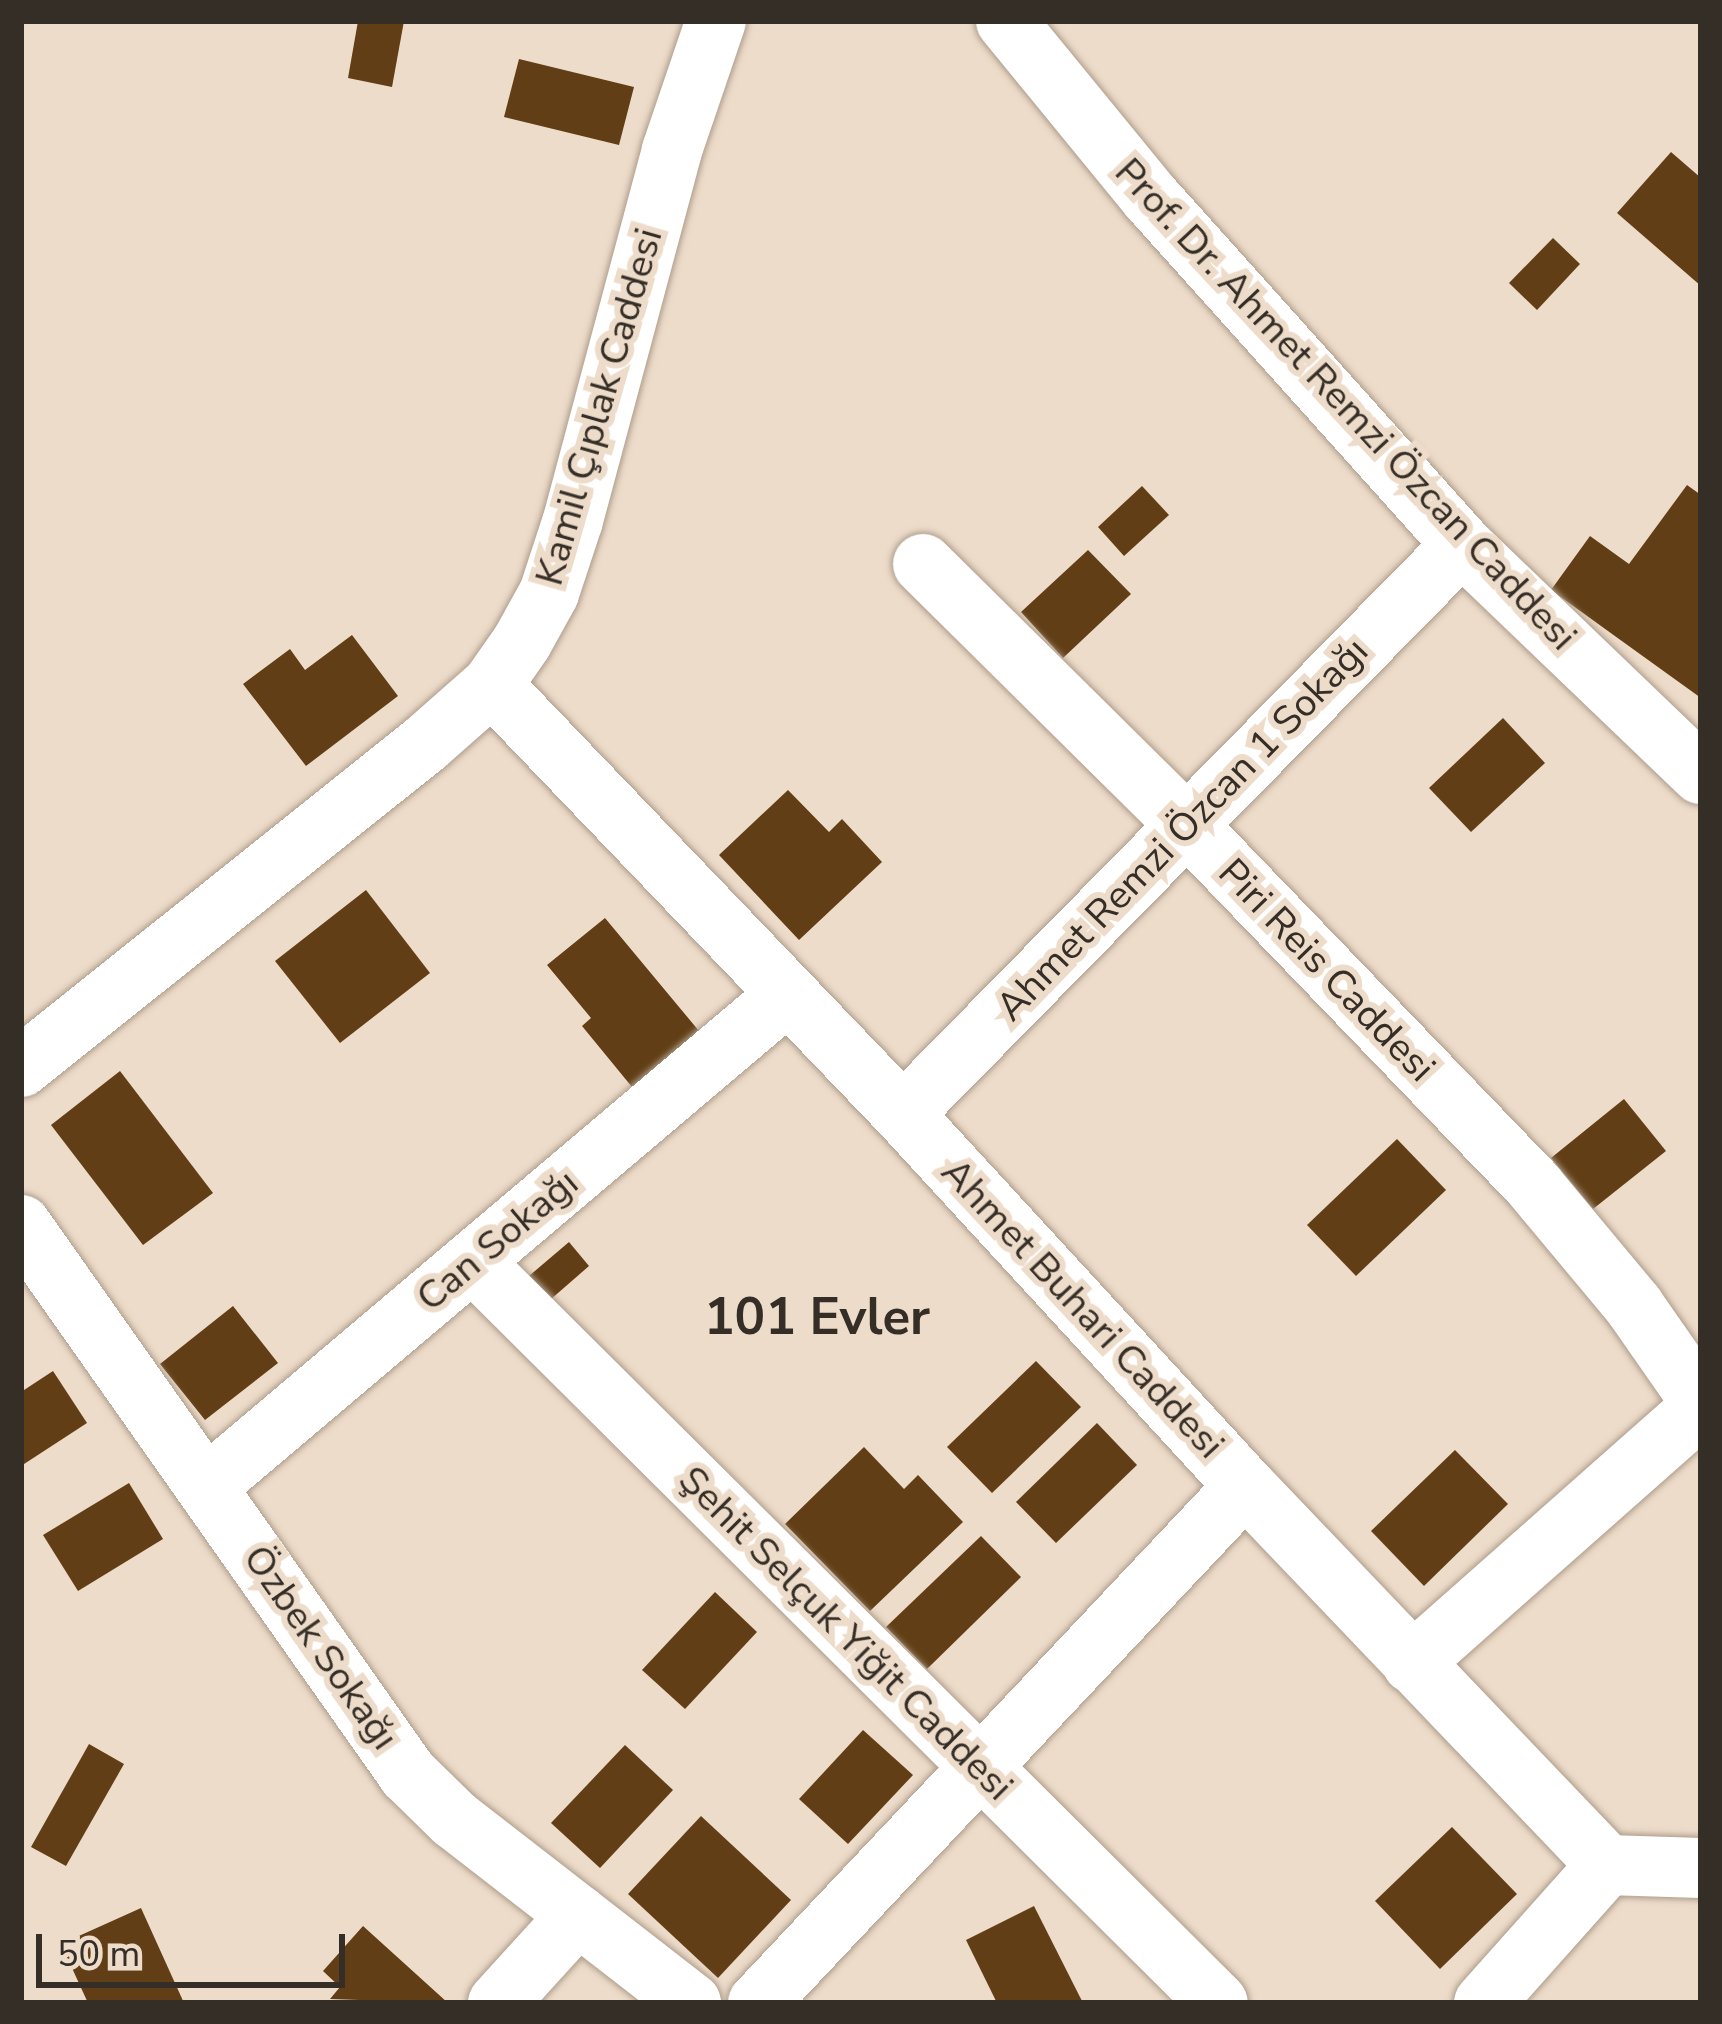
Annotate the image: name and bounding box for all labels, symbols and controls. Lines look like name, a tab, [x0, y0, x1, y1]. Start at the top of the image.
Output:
street label: Prof. Dr. Ahmet Remzi Özcan Caddesi	[1104, 149, 1586, 661]
street label: Kamil Çıplak Caddesi	[527, 223, 673, 591]
street label: Ahmet Remzi Özcan 1 Sokağı	[987, 629, 1379, 1031]
street label: Piri Reis Caddesi	[1208, 850, 1444, 1092]
street label: Ahmet Buhari Caddesi	[931, 1149, 1233, 1469]
street label: Can Sokağı	[408, 1160, 588, 1322]
district label: 101 Evler	[704, 1286, 930, 1348]
street label: Şehit Selçuk Yiğit Caddesi	[668, 1457, 1022, 1811]
street label: Özbek Sokağı	[232, 1537, 408, 1759]
scale bar	[42, 1910, 351, 1984]
text: 50 m	[57, 1930, 140, 1979]

